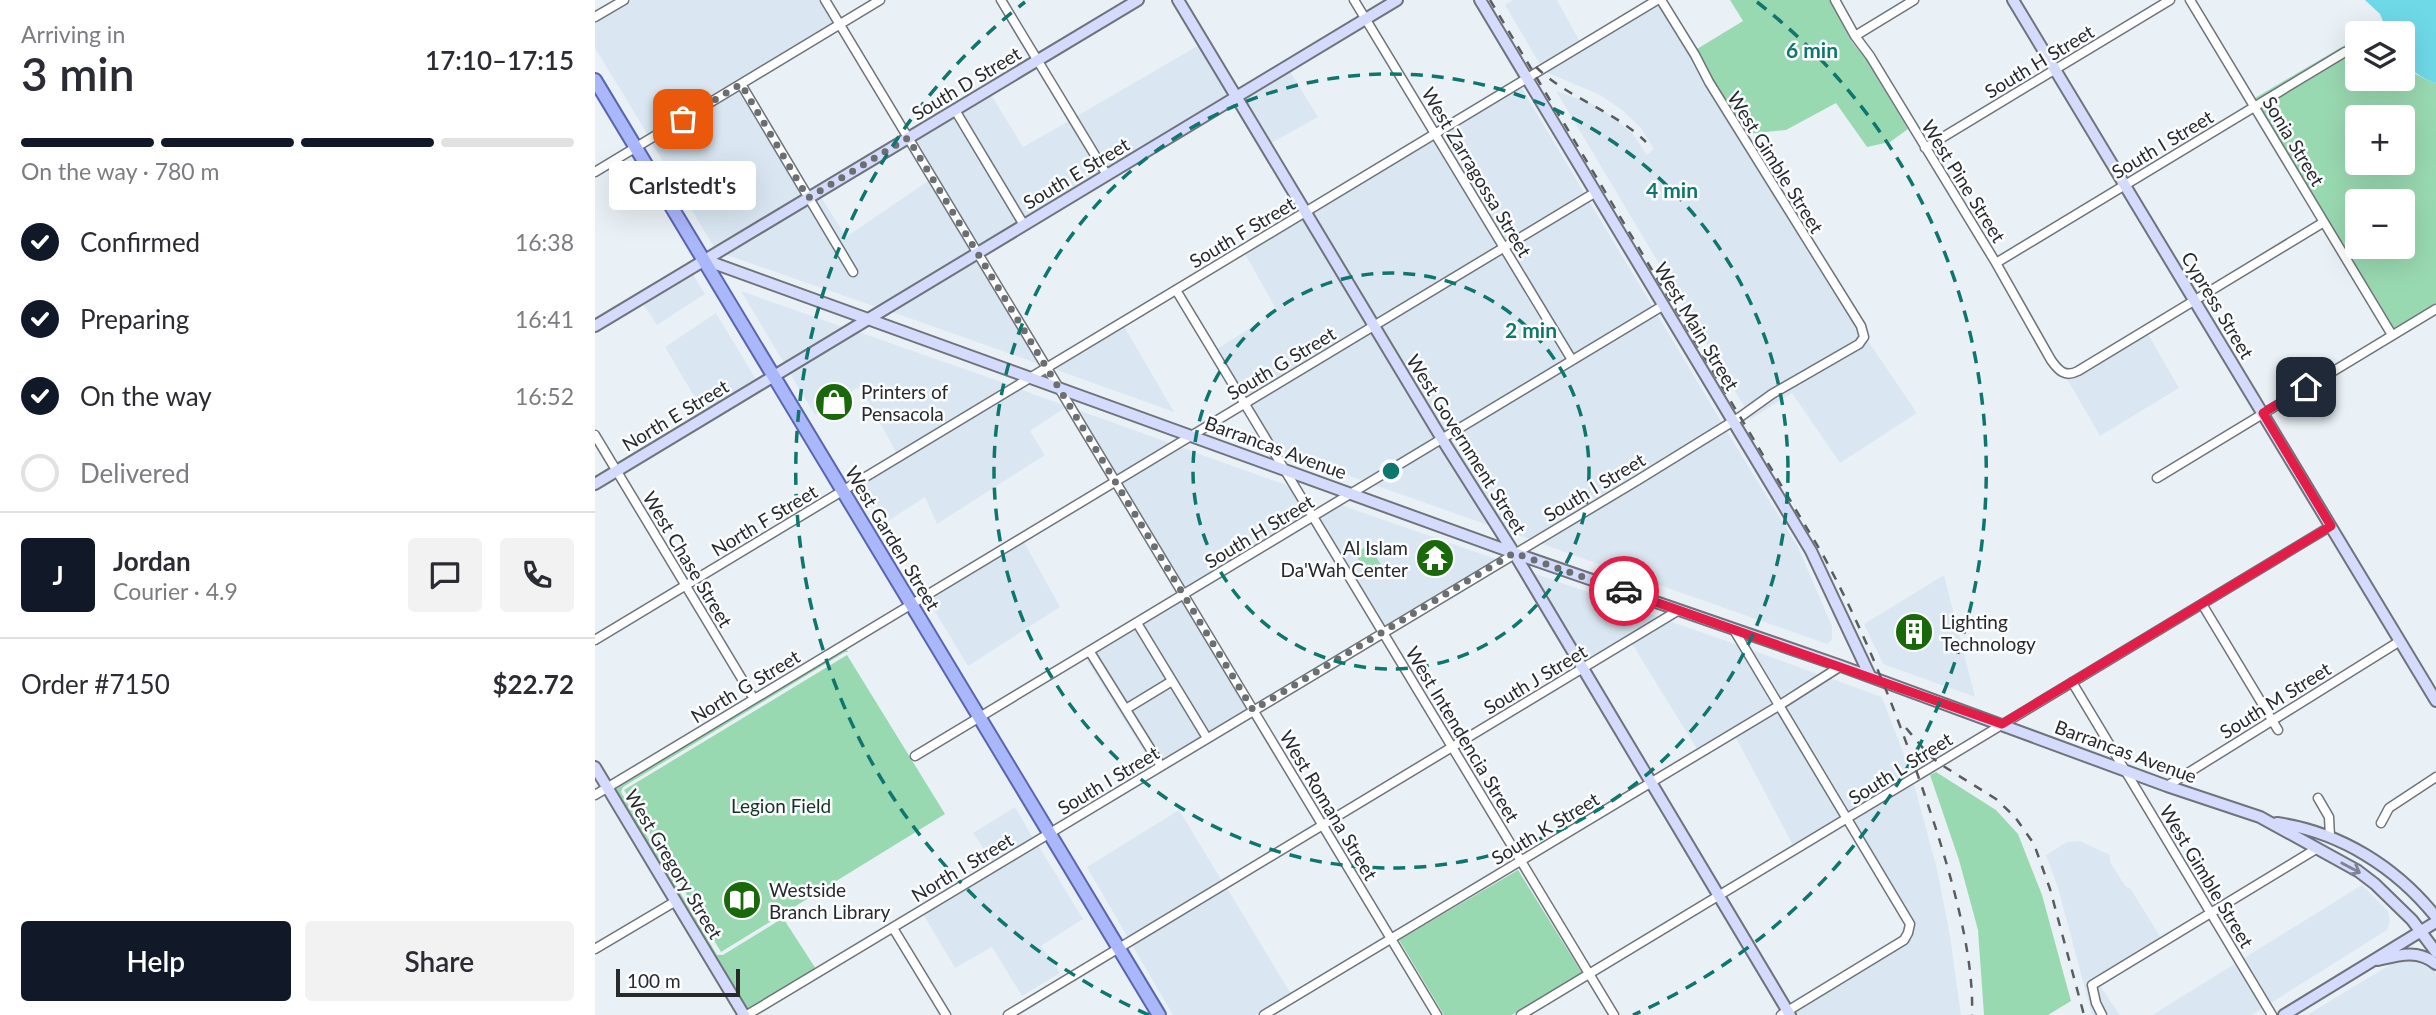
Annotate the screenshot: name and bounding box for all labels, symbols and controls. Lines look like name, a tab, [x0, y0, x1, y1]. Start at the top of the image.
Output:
street label: South H Street	[1980, 19, 2098, 103]
text: Arriving in	[21, 20, 125, 48]
map controls	[2345, 21, 2415, 259]
button: layers	[2345, 21, 2415, 91]
text: 6 min	[1786, 37, 1838, 62]
street label: South D Street	[907, 41, 1025, 125]
text: 17:10–17:15	[425, 44, 574, 76]
text: 3 min	[21, 46, 135, 101]
street label: West Zarragossa Street	[1417, 83, 1537, 261]
street label: West Gimble Street	[1723, 87, 1829, 237]
pin	[653, 89, 713, 149]
street label: Sonia Street	[2258, 92, 2330, 190]
icon: bag	[664, 100, 702, 138]
street label: South I Street	[2107, 105, 2217, 183]
button: +	[2345, 105, 2415, 175]
street label: West Pine Street	[1917, 116, 2011, 247]
street label: South E Street	[1019, 132, 1133, 214]
text: On the way · 780 m	[21, 157, 220, 185]
callout: Carlstedt's	[609, 161, 757, 210]
text: Carlstedt's	[629, 171, 736, 199]
text: 4 min	[1646, 177, 1698, 202]
button: −	[2345, 189, 2415, 259]
street label: South F Street	[1185, 191, 1299, 273]
icon: check	[21, 223, 59, 261]
text: Confirmed	[80, 226, 200, 258]
text: 16:38	[515, 228, 574, 256]
street label: Cypress Street	[2177, 247, 2259, 363]
street label: West Main Street	[1650, 258, 1744, 394]
icon: check	[21, 300, 59, 338]
text: Preparing	[80, 303, 189, 335]
text: 16:41	[515, 305, 574, 333]
text: 2 min	[1505, 317, 1557, 342]
street label: South G Street	[1223, 321, 1340, 404]
street label: West Government Street	[1402, 350, 1532, 538]
pin	[2276, 357, 2336, 417]
icon: home	[2287, 368, 2325, 406]
street label: North E Street	[618, 374, 733, 456]
icon: check	[21, 377, 59, 415]
text: On the way	[80, 380, 212, 412]
place label: Printers of Pensacola	[861, 380, 948, 425]
shop icon: Printers of Pensacola	[813, 381, 855, 423]
text: 16:52	[515, 382, 574, 410]
street label: Barrancas Avenue	[1202, 411, 1350, 483]
street label: South I Street	[1539, 448, 1649, 526]
text: Delivered	[80, 457, 190, 489]
centre of rings	[1379, 459, 1403, 483]
street label: West Garden Street	[841, 462, 945, 615]
street label: North F Street	[707, 479, 821, 561]
street label: West Chase Street	[638, 487, 738, 631]
street label: South H Street	[1200, 489, 1318, 573]
place label: Al Islam Da'Wah Center	[1280, 536, 1408, 581]
temple icon: Al Islam Da'Wah Center	[1414, 537, 1456, 579]
button: chat	[408, 538, 482, 612]
button: phone	[500, 538, 574, 612]
text: Jordan	[113, 545, 191, 577]
courier	[1589, 556, 1659, 626]
text: J	[52, 559, 64, 591]
icon: car	[1605, 572, 1643, 610]
text: Courier · 4.9	[113, 577, 238, 605]
place label: Lighting Technology	[1941, 610, 2036, 655]
building icon: Lighting Technology	[1893, 611, 1935, 653]
street label: South J Street	[1479, 639, 1591, 719]
street label: West Intendencia Street	[1401, 642, 1525, 826]
street label: North G Street	[686, 644, 804, 728]
street label: South M Street	[2215, 657, 2335, 743]
text: Order #7150	[21, 668, 170, 700]
text: $22.72	[492, 668, 574, 700]
street label: Barrancas Avenue	[2052, 715, 2200, 787]
street label: West Romana Street	[1275, 726, 1383, 884]
street label: South L Street	[1844, 727, 1956, 809]
street label: South I Street	[1053, 741, 1163, 819]
street label: West Gregory Street	[620, 785, 728, 943]
street label: South K Street	[1487, 787, 1603, 869]
park label: Legion Field	[731, 794, 831, 817]
street label: West Gimble Street	[2155, 800, 2259, 952]
street label: North I Street	[907, 828, 1017, 906]
one-way arrow	[2340, 862, 2360, 876]
place label: Westside Branch Library	[769, 878, 891, 923]
library icon: Westside Branch Library	[721, 879, 763, 921]
button: Help	[21, 921, 291, 1001]
button: Share	[305, 921, 574, 1001]
scale bar	[616, 966, 740, 998]
text: 100 m	[627, 969, 681, 992]

